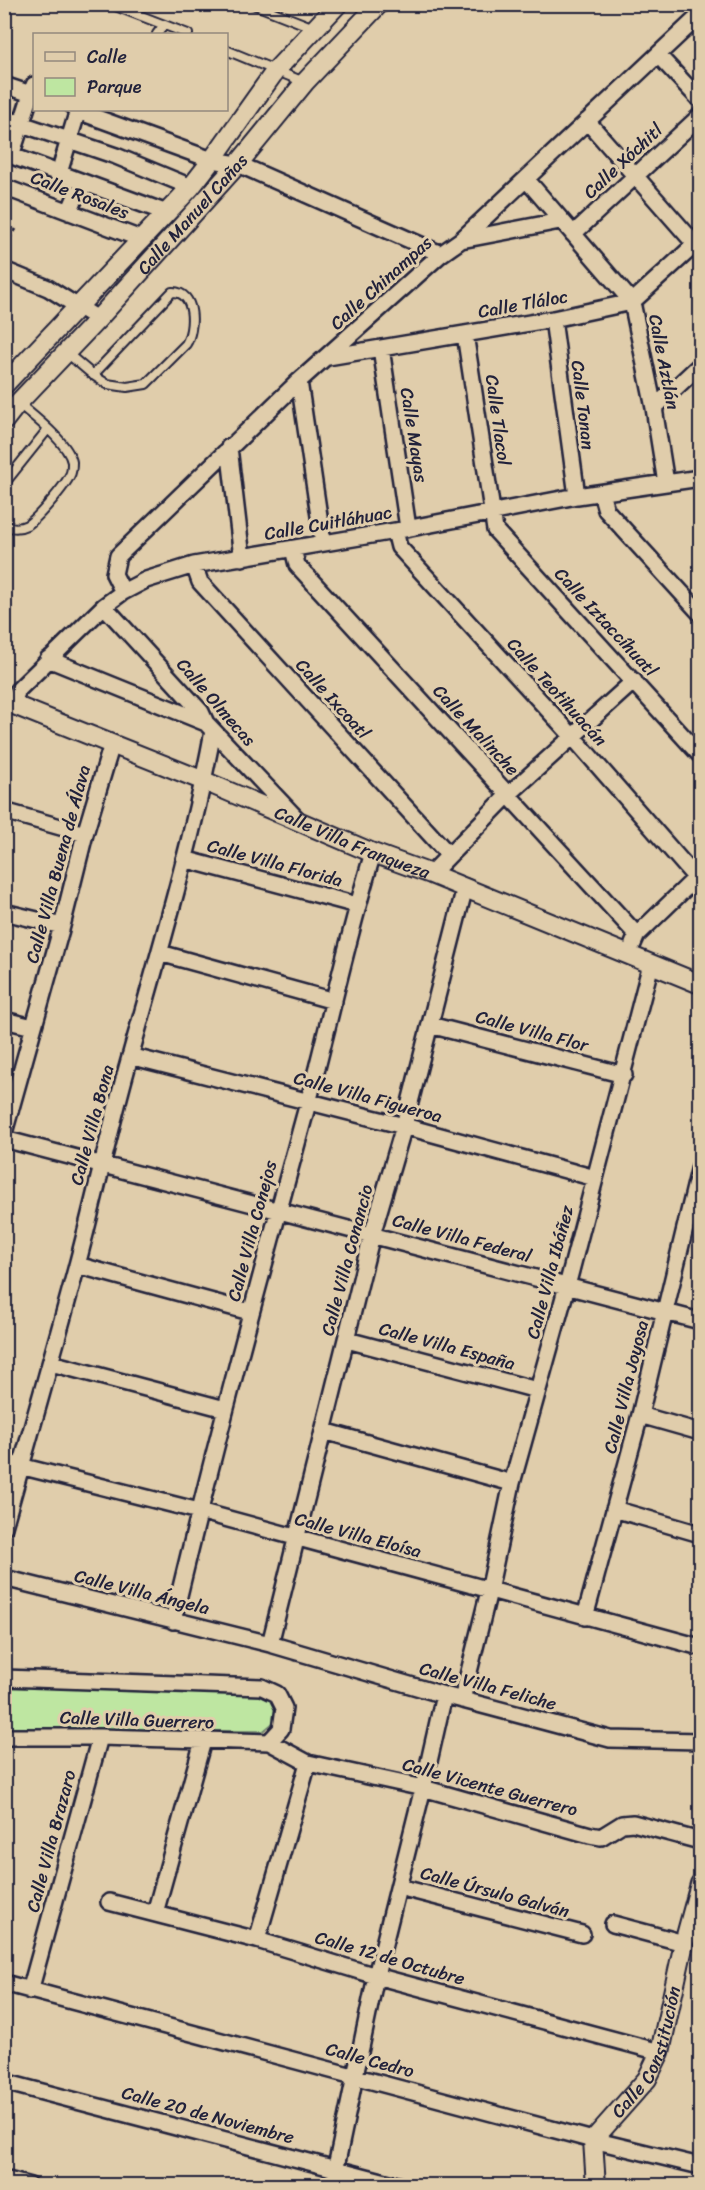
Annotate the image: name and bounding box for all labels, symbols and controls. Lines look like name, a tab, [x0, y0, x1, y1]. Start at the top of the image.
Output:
legend	[33, 33, 228, 111]
text: Calle	[87, 41, 127, 73]
text: Parque	[87, 71, 142, 103]
street label: Calle Xóchitl	[575, 115, 671, 207]
street label: Calle Manuel Cañas	[129, 146, 257, 282]
street label: Calle Rosales	[26, 162, 135, 229]
street label: Calle Chinampas	[322, 227, 440, 338]
street label: Calle Tláloc	[475, 280, 571, 328]
street label: Calle Aztlán	[639, 312, 689, 413]
street label: Calle Tonan	[562, 358, 604, 452]
street label: Calle Tlacol	[476, 372, 520, 468]
street label: Calle Mayas	[391, 385, 437, 485]
street label: Calle Cuitláhuac	[262, 496, 394, 550]
street label: Calle Iztaccíhuatl	[546, 559, 666, 685]
street label: Calle Teotihuacán	[499, 630, 615, 754]
street label: Calle Olmecas	[168, 650, 264, 754]
street label: Calle Ixcoatl	[287, 651, 379, 748]
street label: Calle Malinche	[425, 677, 527, 783]
street label: Calle Villa Buena de Álava	[16, 761, 100, 967]
street label: Calle Villa Franqueza	[269, 797, 435, 889]
street label: Calle Villa Florida	[204, 830, 346, 896]
street label: Calle Villa Flor	[472, 1001, 594, 1062]
street label: Calle Villa Bona	[61, 1061, 123, 1189]
street label: Calle Villa Figueroa	[290, 1062, 446, 1132]
street label: Calle Villa Conejos	[218, 1156, 286, 1305]
street label: Calle Villa Conancio	[311, 1181, 383, 1339]
street label: Calle Villa Ibáñez	[517, 1201, 583, 1342]
street label: Calle Villa Federal	[389, 1204, 536, 1272]
street label: Calle Villa España	[375, 1312, 519, 1380]
street label: Calle Villa Joyosa	[594, 1317, 658, 1457]
street label: Calle Villa Eloísa	[291, 1503, 425, 1567]
street label: Calle Villa Ángela	[71, 1560, 213, 1624]
street label: Calle Villa Feliche	[416, 1652, 560, 1720]
street label: Calle Villa Guerrero	[59, 1701, 215, 1739]
street label: Calle Vicente Guerrero	[399, 1748, 581, 1826]
street label: Calle Villa Brazaro	[17, 1766, 85, 1916]
street label: Calle Úrsulo Galván	[417, 1857, 573, 1927]
street label: Calle 12 de Octubre	[311, 1921, 469, 1995]
street label: Calle Constitución	[603, 1983, 690, 2126]
street label: Calle Cedro	[322, 2033, 418, 2087]
street label: Calle 20 de Noviembre	[118, 2077, 298, 2153]

